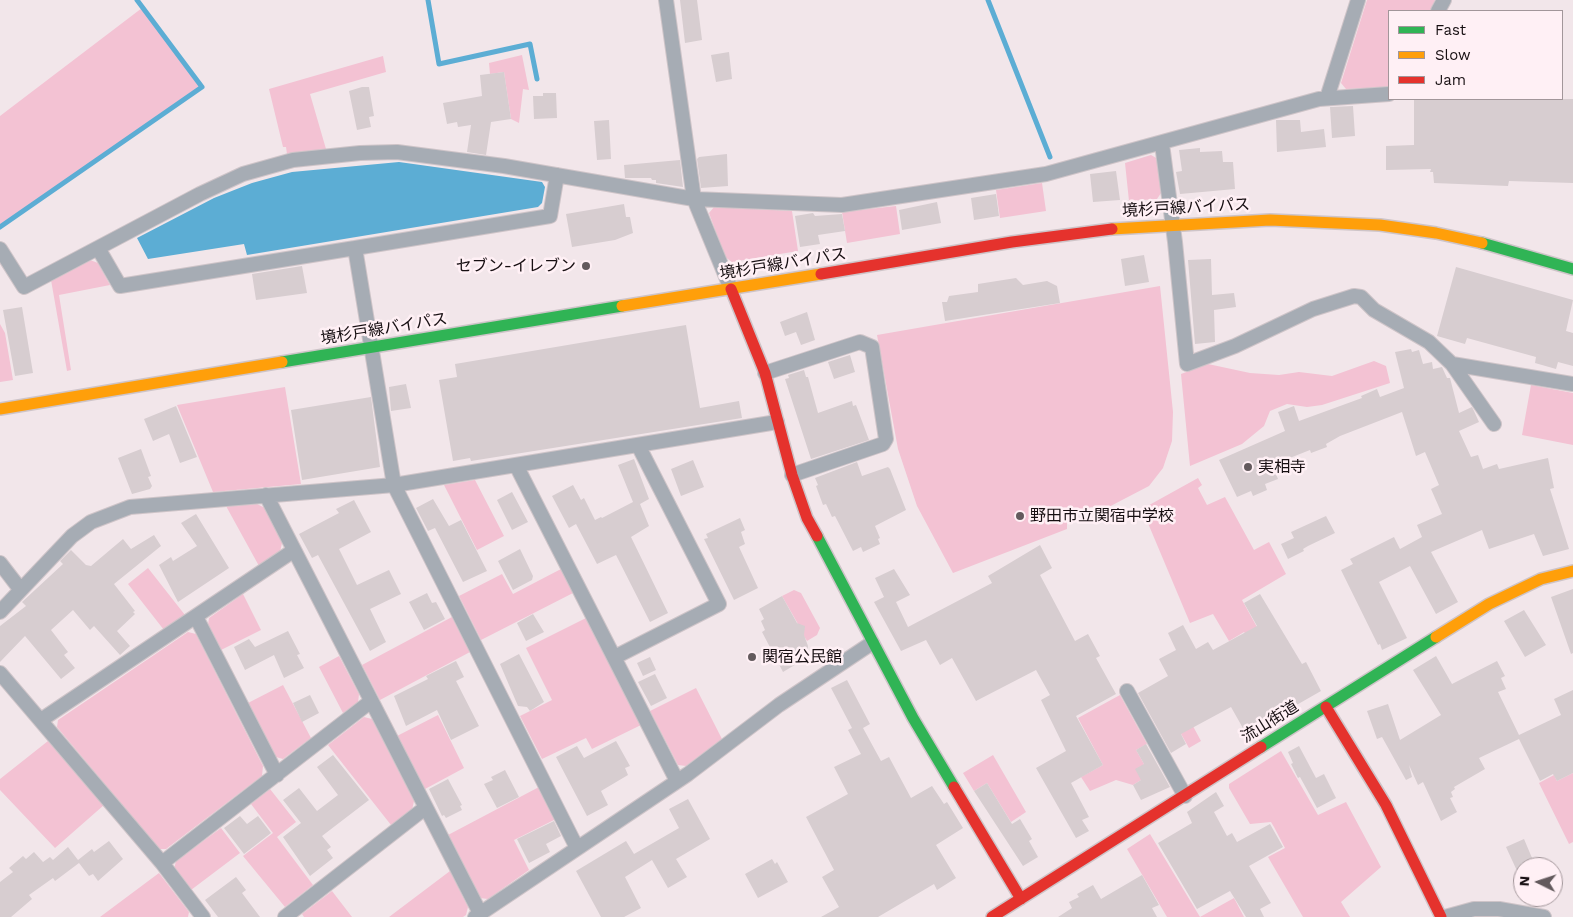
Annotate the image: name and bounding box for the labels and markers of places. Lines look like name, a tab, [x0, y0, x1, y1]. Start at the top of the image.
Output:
place label: セブン-イレブン	[456, 256, 576, 276]
marker: セブン-イレブン	[580, 260, 592, 272]
place label: 実相寺	[1258, 457, 1306, 477]
marker: 実相寺	[1242, 461, 1254, 473]
place label: 野田市立関宿中学校	[1030, 506, 1174, 526]
marker: 野田市立関宿中学校	[1014, 510, 1026, 522]
place label: 関宿公民館	[762, 647, 842, 667]
marker: 関宿公民館	[746, 651, 758, 663]

